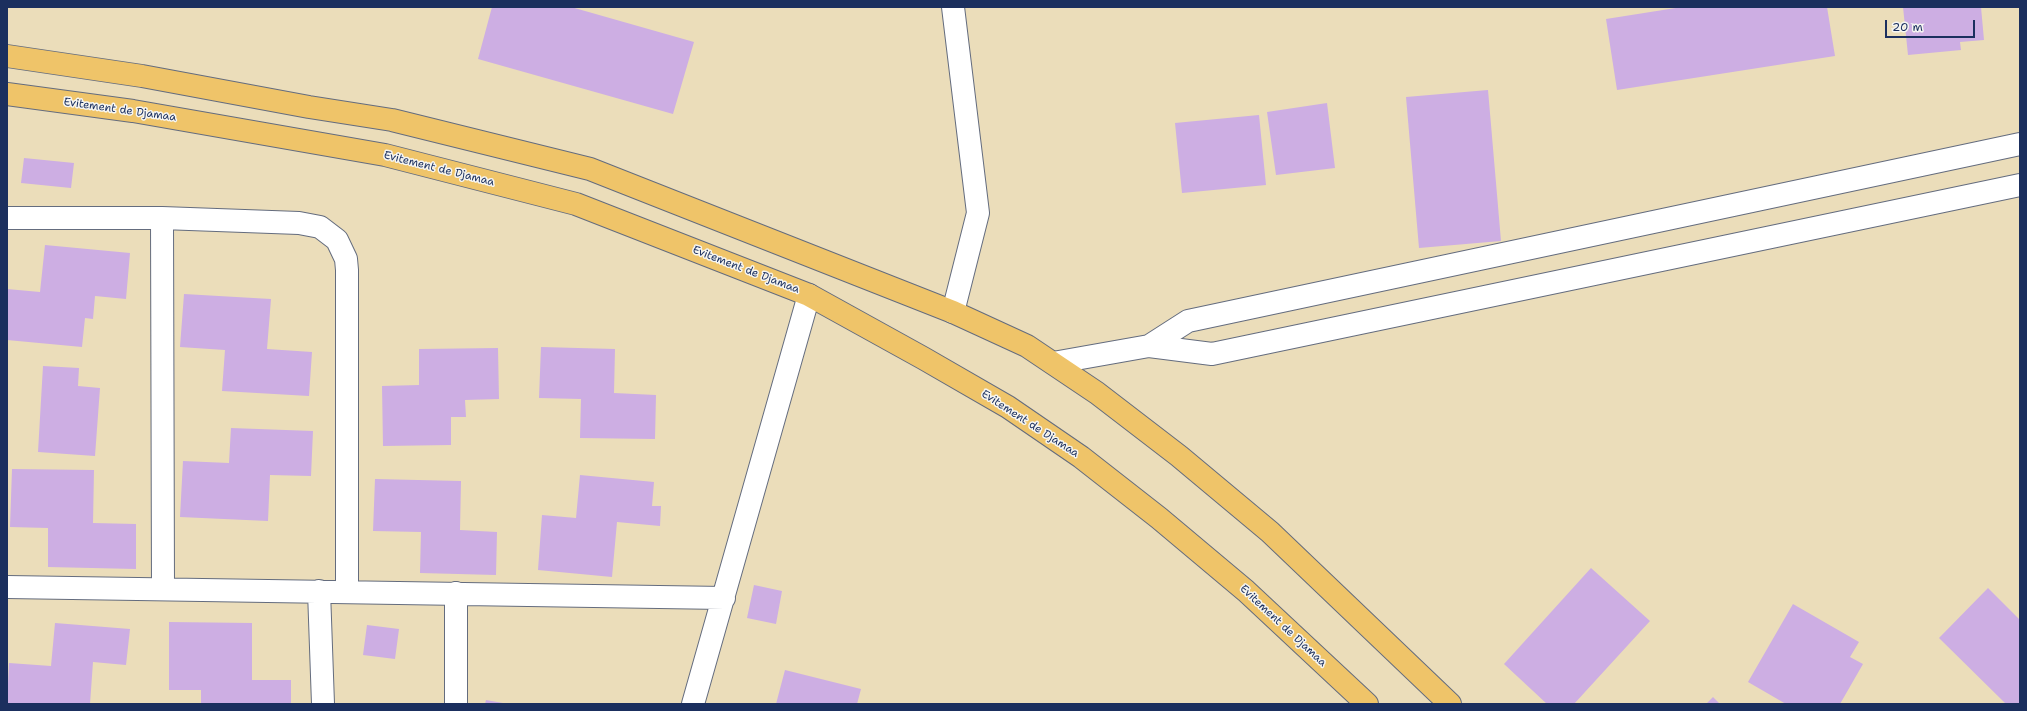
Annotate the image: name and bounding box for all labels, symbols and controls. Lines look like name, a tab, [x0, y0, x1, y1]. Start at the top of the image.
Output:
scale bar	[1887, 12, 1977, 38]
text: 20 m	[1892, 19, 1923, 35]
street label: Evitement de Djamaa	[63, 96, 177, 124]
street label: Evitement de Djamaa	[382, 149, 496, 189]
street label: Evitement de Djamaa	[691, 243, 801, 297]
street label: Evitement de Djamaa	[979, 388, 1081, 460]
street label: Evitement de Djamaa	[1237, 582, 1329, 670]

